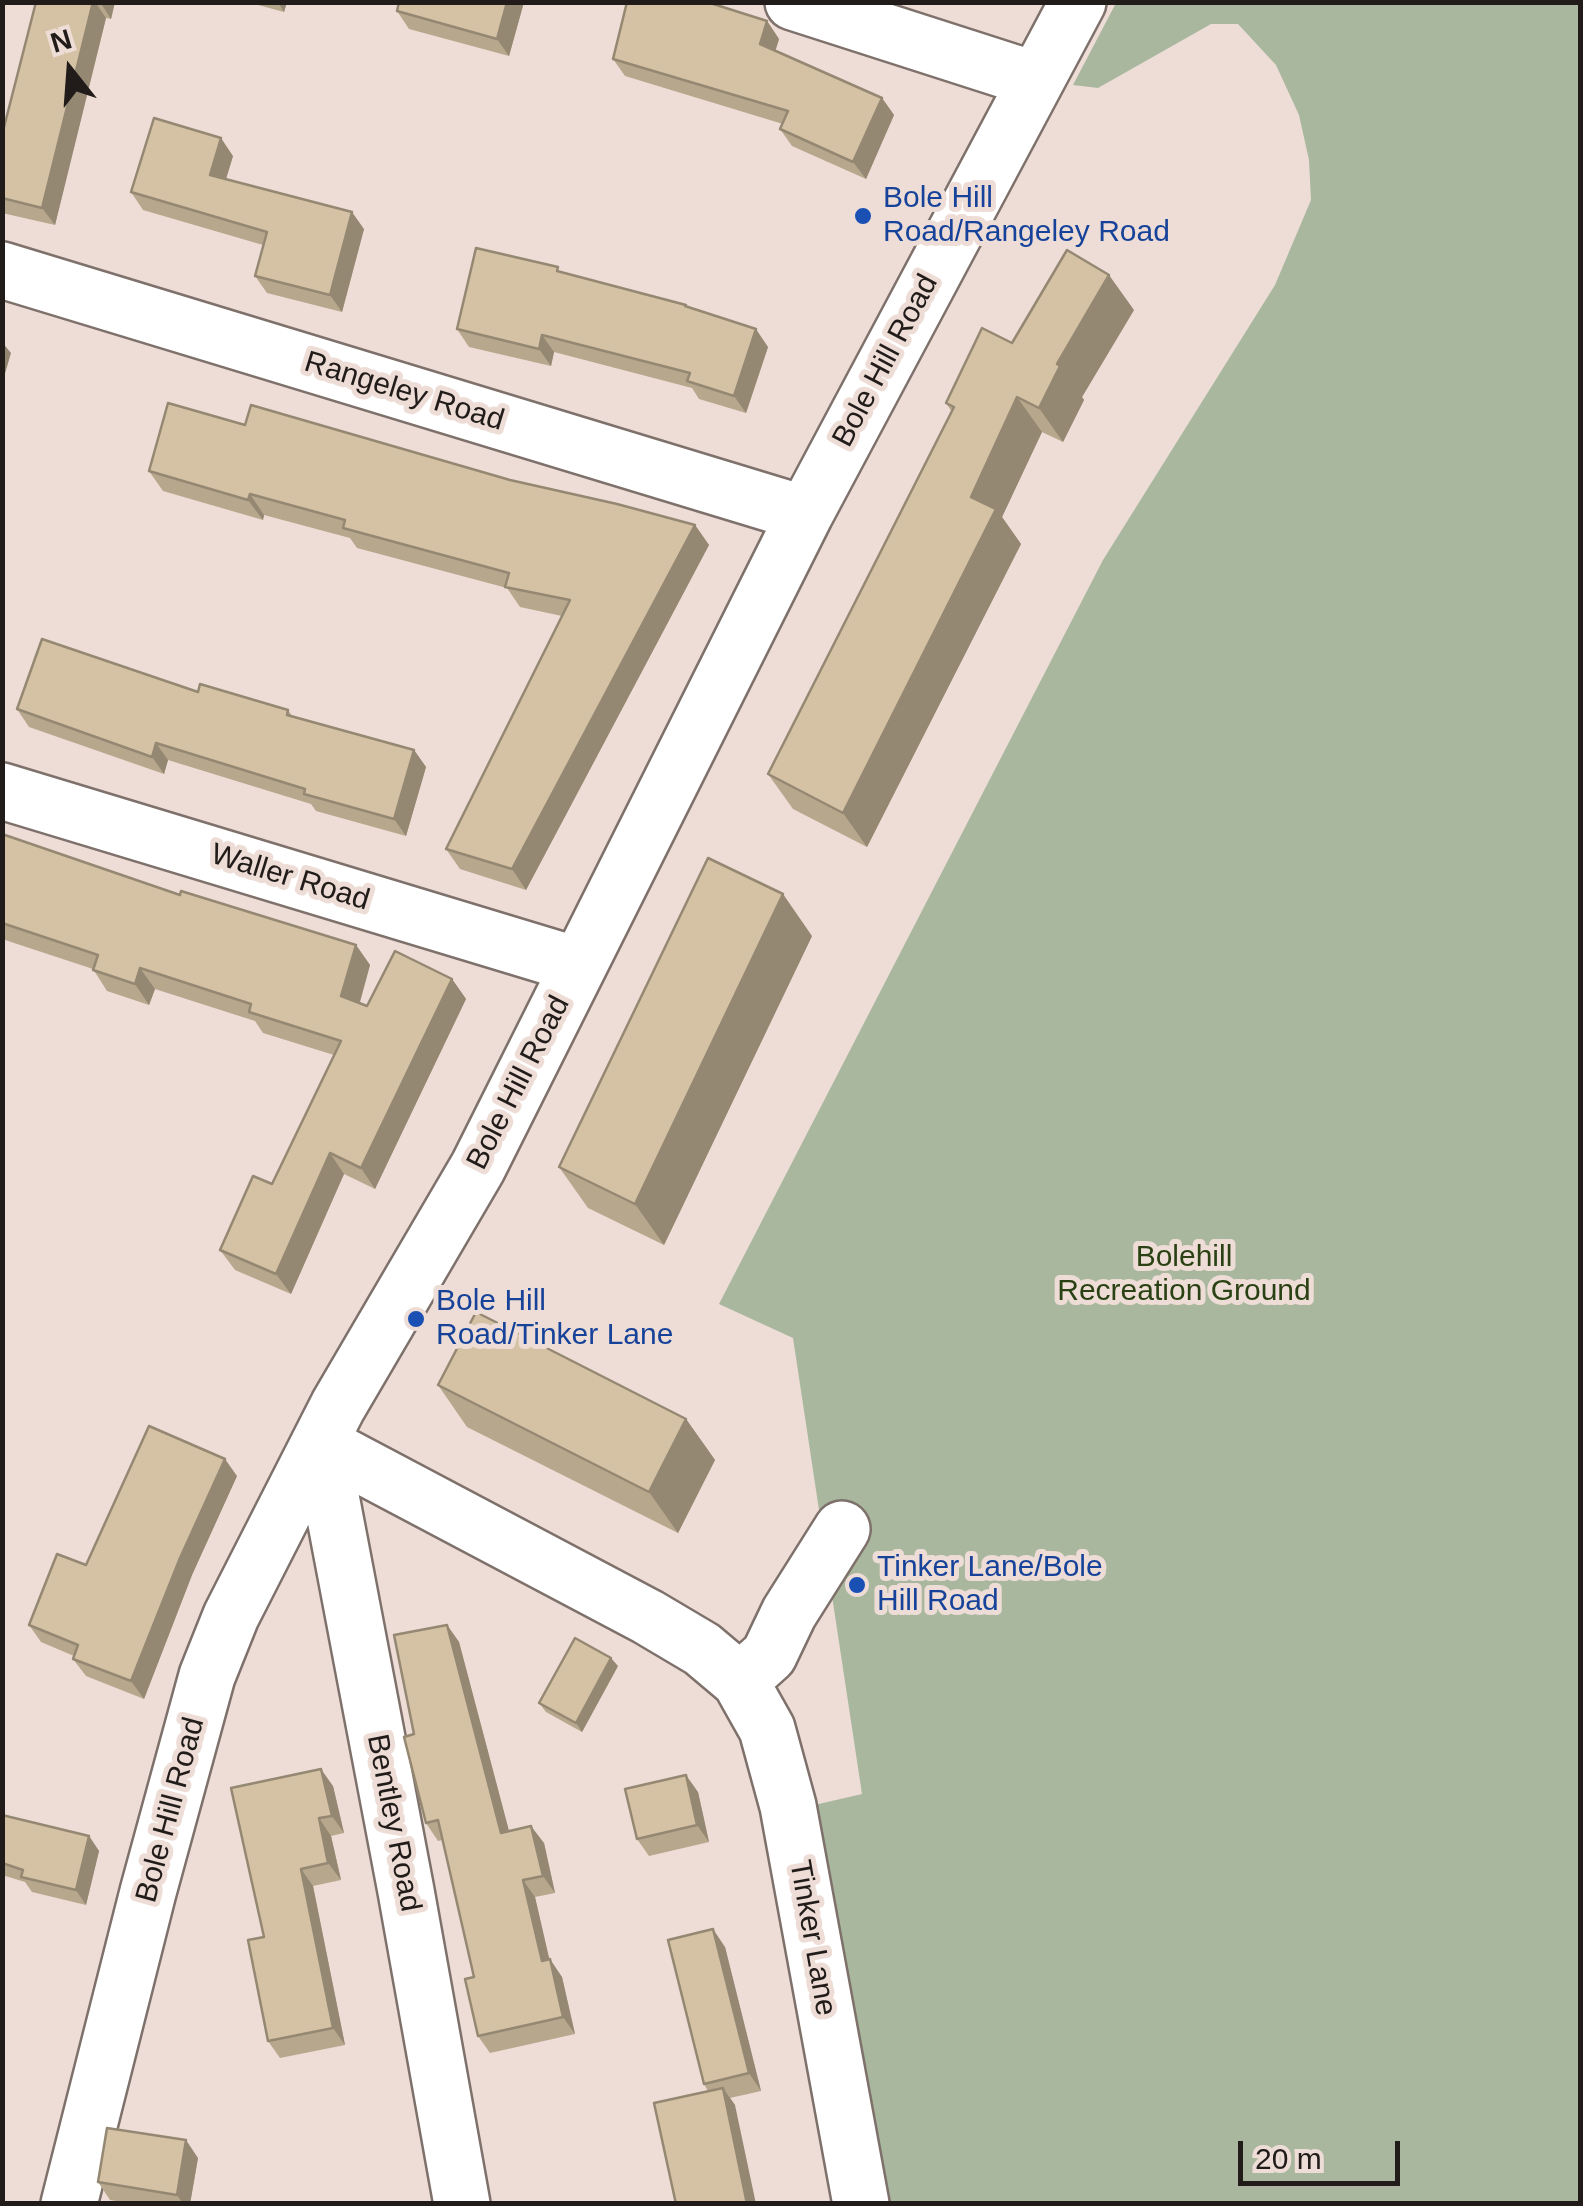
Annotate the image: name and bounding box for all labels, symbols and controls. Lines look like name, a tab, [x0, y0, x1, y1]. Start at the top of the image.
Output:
north arrow	[20, 20, 120, 120]
text: N	[47, 23, 75, 59]
place label: Bole Hill Road/Rangeley Road	[883, 181, 1170, 252]
marker: Bole Hill Road/Rangeley Road	[852, 205, 874, 227]
street label: Bole Hill Road	[825, 269, 947, 453]
street label: Rangeley Road	[300, 345, 508, 439]
street label: Waller Road	[206, 837, 374, 919]
street label: Bole Hill Road	[460, 990, 578, 1176]
park label: Bolehill Recreation Ground	[1057, 1240, 1311, 1310]
place label: Bole Hill Road/Tinker Lane	[436, 1284, 673, 1354]
marker: Bole Hill Road/Tinker Lane	[405, 1308, 427, 1330]
place label: Tinker Lane/Bole Hill Road	[877, 1550, 1103, 1620]
marker: Tinker Lane/Bole Hill Road	[846, 1574, 868, 1596]
street label: Bole Hill Road	[129, 1714, 213, 1906]
street label: Bentley Road	[358, 1731, 428, 1915]
street label: Tinker Lane	[781, 1857, 843, 2019]
scale bar	[1243, 2121, 1406, 2183]
text: 20 m	[1255, 2142, 1322, 2175]

